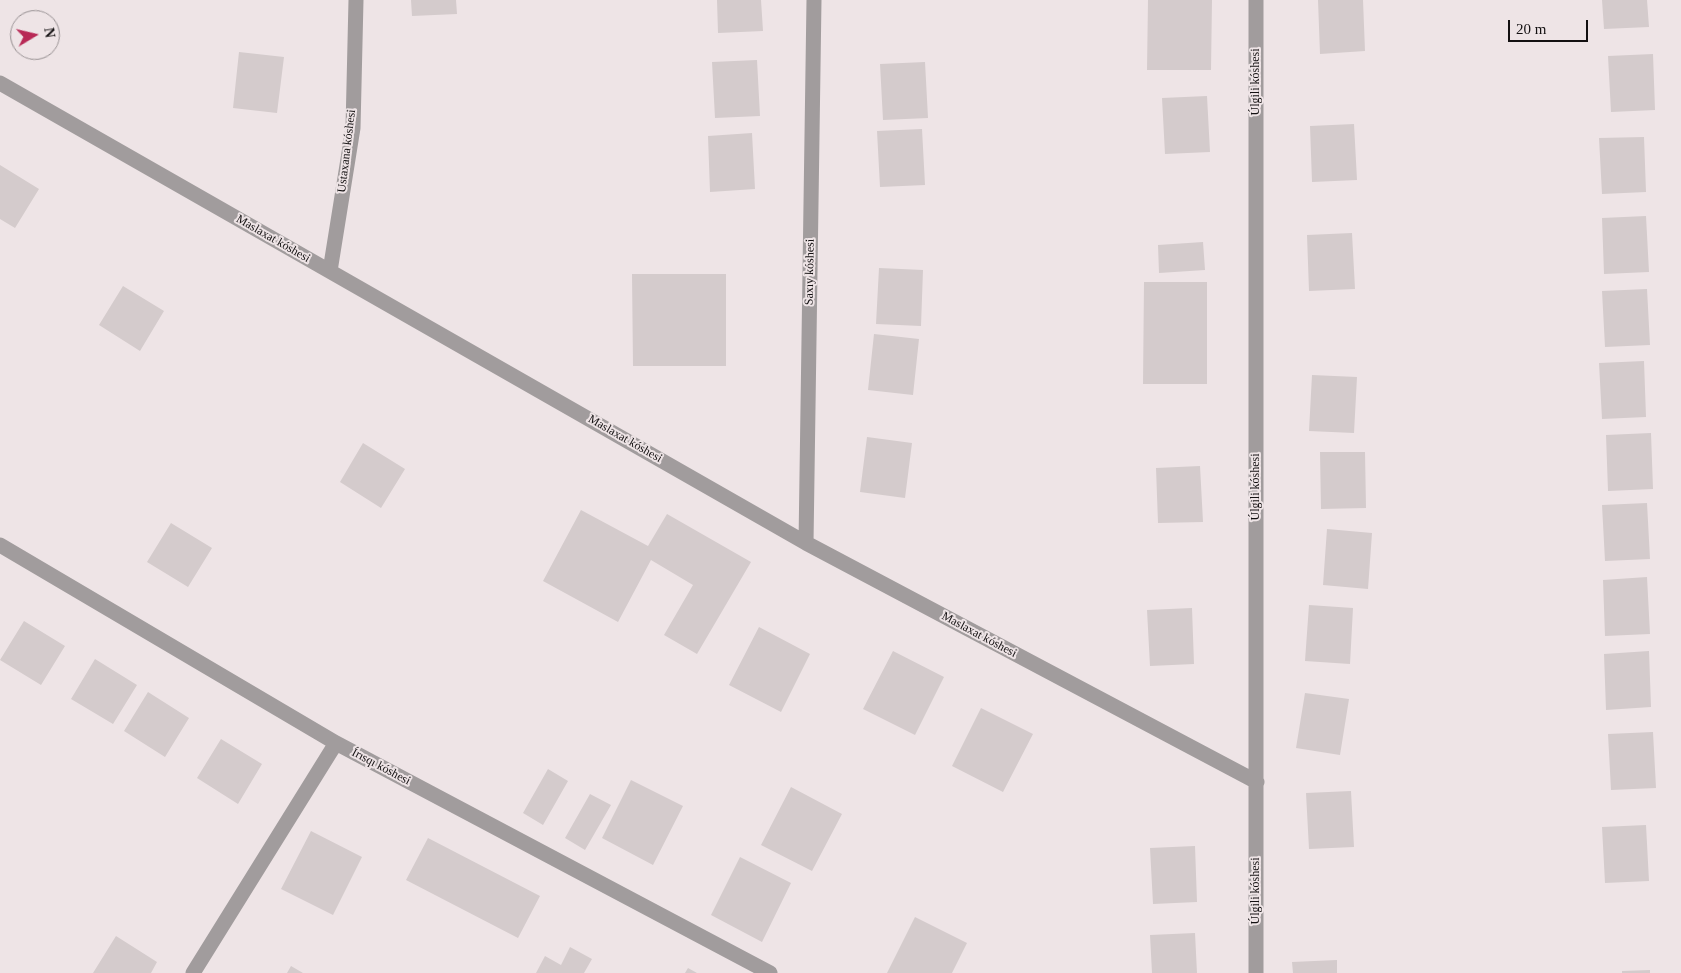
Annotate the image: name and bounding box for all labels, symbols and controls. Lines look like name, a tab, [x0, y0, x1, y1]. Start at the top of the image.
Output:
north arrow	[10, 10, 60, 60]
scale bar	[1511, 10, 1591, 42]
text: 20 m	[1516, 21, 1546, 37]
text: N	[41, 27, 58, 39]
street label: Úlgili kóshesi	[1249, 48, 1263, 116]
street label: Ustaxana kóshesi	[335, 109, 359, 193]
street label: Maslaxat kóshesi	[233, 212, 313, 266]
street label: Saxıy kóshesi	[802, 239, 818, 305]
street label: Maslaxat kóshesi	[585, 412, 665, 466]
street label: Úlgili kóshesi	[1249, 453, 1263, 521]
street label: Maslaxat kóshesi	[939, 609, 1019, 661]
street label: Írısqı kóshesi	[349, 746, 413, 788]
street label: Úlgili kóshesi	[1249, 857, 1263, 925]

